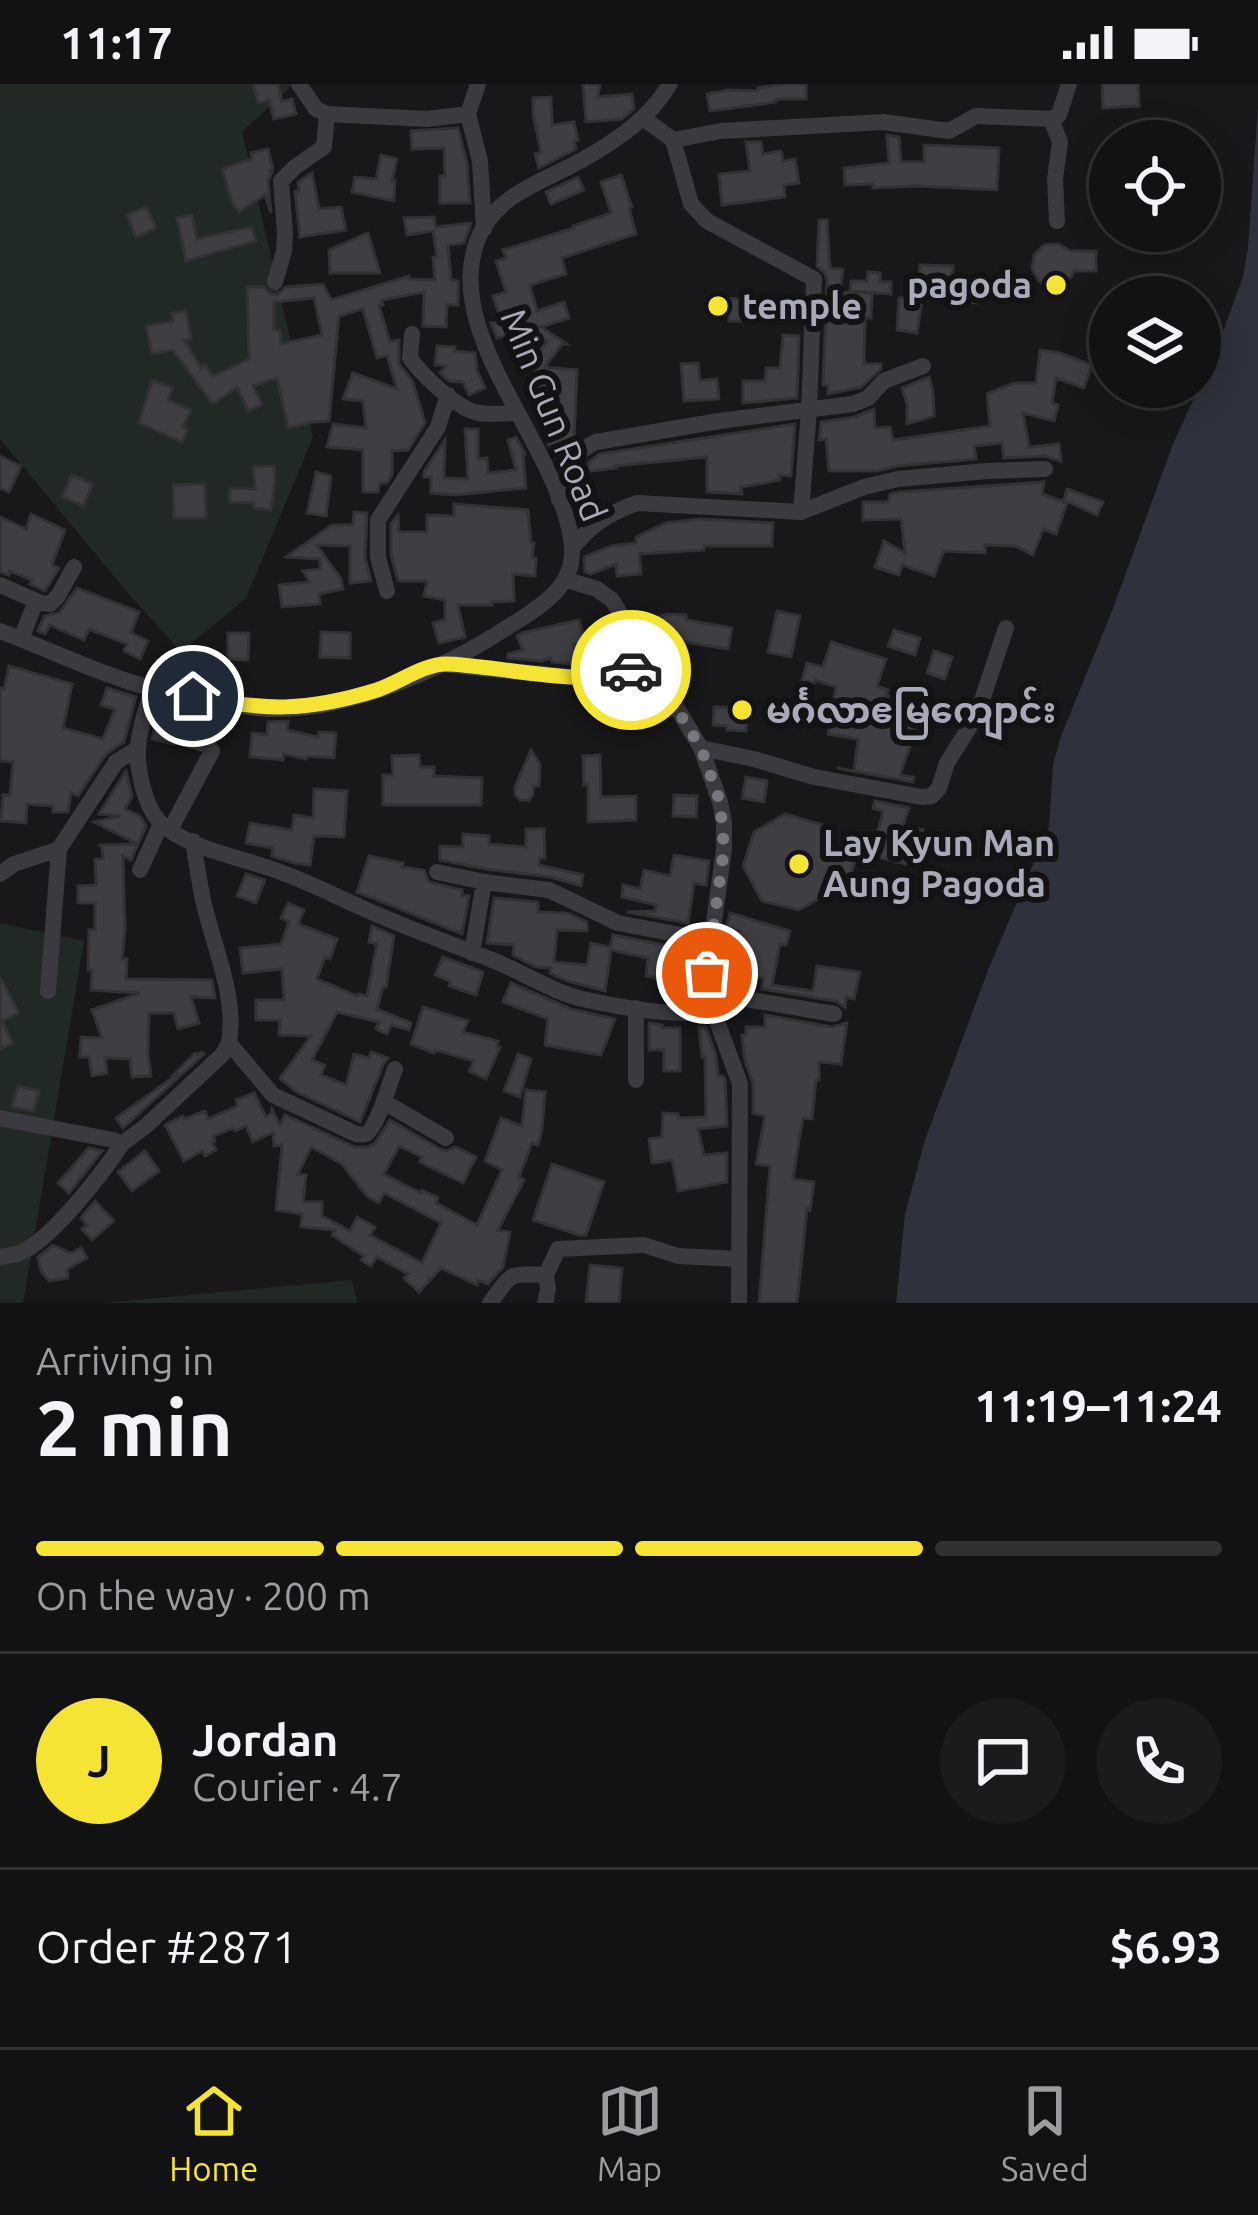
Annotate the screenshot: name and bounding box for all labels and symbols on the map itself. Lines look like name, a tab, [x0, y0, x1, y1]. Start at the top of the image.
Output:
place label: pagoda	[907, 264, 1032, 305]
marker: pagoda	[1043, 272, 1069, 298]
place label: temple	[742, 285, 862, 326]
marker: temple	[705, 293, 731, 319]
street label: Min Gun Road	[493, 303, 616, 527]
courier	[571, 610, 691, 730]
pin	[142, 645, 244, 747]
place label: မင်္ဂလာဧမြကျောင်း	[766, 686, 1056, 741]
marker: မင်္ဂလာဧမြကျောင်း	[729, 697, 755, 723]
place label: Lay Kyun Man Aung Pagoda	[823, 822, 1055, 904]
marker: Lay Kyun Man Aung Pagoda	[786, 851, 812, 877]
pin	[656, 922, 758, 1024]

